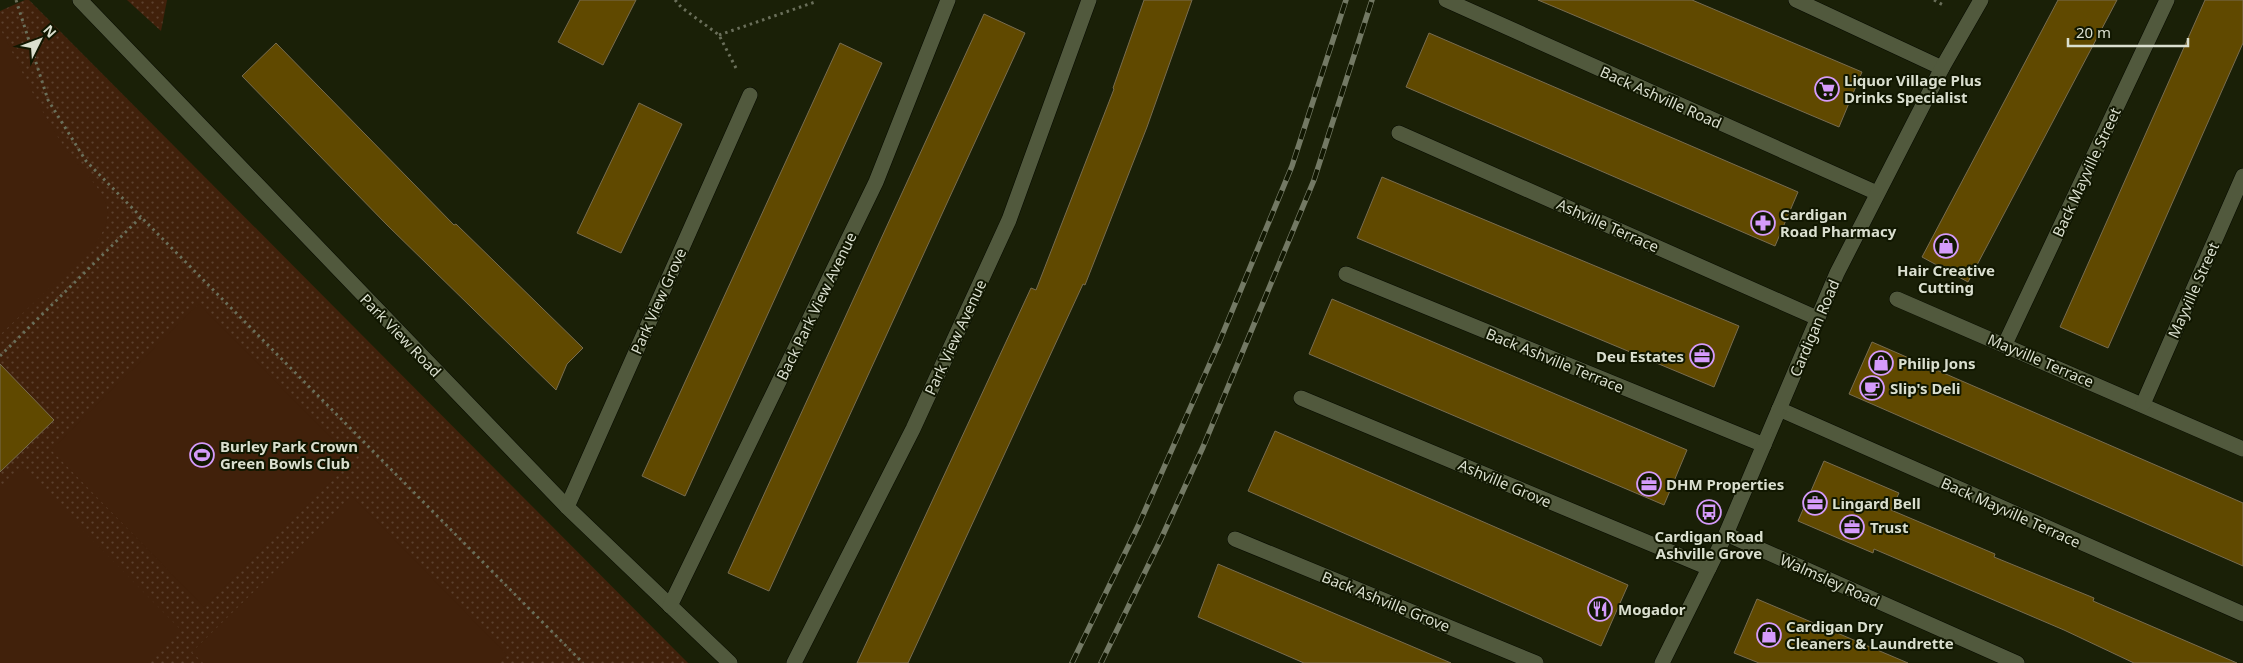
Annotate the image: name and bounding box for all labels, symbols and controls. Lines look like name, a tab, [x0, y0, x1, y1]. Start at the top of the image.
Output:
north arrow	[15, 15, 65, 65]
scale bar	[2068, 15, 2188, 47]
text: N	[39, 20, 61, 42]
text: 20 m	[2076, 22, 2111, 42]
street label: Back Ashville Road	[1597, 61, 1725, 133]
place label: Liquor Village Plus Drinks Specialist	[1844, 70, 1982, 107]
supermarket icon: Liquor Village Plus Drinks Specialist	[1814, 76, 1840, 102]
street label: Back Mayville Street	[2047, 104, 2125, 240]
street label: Ashville Terrace	[1554, 194, 1662, 256]
place label: Cardigan Road Pharmacy	[1780, 204, 1897, 241]
pharmacy icon: Cardigan Road Pharmacy	[1750, 210, 1776, 236]
street label: Back Park View Avenue	[771, 229, 861, 383]
shop icon: Hair Creative Cutting	[1933, 233, 1959, 259]
street label: Mayville Street	[2163, 238, 2223, 341]
street label: Park View Grove	[626, 245, 690, 357]
place label: Hair Creative Cutting	[1897, 260, 1995, 297]
street label: Park View Avenue	[920, 276, 990, 398]
street label: Cardigan Road	[1785, 276, 1843, 380]
street label: Park View Road	[356, 289, 446, 381]
street label: Back Ashville Terrace	[1483, 323, 1627, 397]
street label: Mayville Terrace	[1985, 329, 2097, 391]
office icon: Deu Estates	[1689, 343, 1715, 369]
place label: Deu Estates	[1596, 346, 1684, 366]
shop icon: Philip Jons	[1868, 350, 1894, 376]
place label: Philip Jons	[1898, 353, 1976, 373]
cafe icon: Slip's Deli	[1859, 375, 1885, 401]
place label: Slip's Deli	[1890, 378, 1960, 398]
place label: Burley Park Crown Green Bowls Club	[220, 436, 358, 473]
sports icon: Burley Park Crown Green Bowls Club	[189, 442, 215, 468]
street label: Ashville Grove	[1455, 454, 1555, 512]
office icon: DHM Properties	[1636, 471, 1662, 497]
street label: Back Mayville Terrace	[1938, 472, 2084, 552]
place label: DHM Properties	[1666, 474, 1784, 494]
office icon: Lingard Bell	[1802, 490, 1828, 516]
place label: Lingard Bell	[1832, 493, 1921, 513]
bus stop icon: Cardigan Road Ashville Grove	[1696, 499, 1722, 525]
office icon: Trust	[1839, 514, 1865, 540]
place label: Trust	[1870, 517, 1909, 537]
place label: Cardigan Road Ashville Grove	[1655, 526, 1763, 563]
street label: Walmsley Road	[1777, 549, 1883, 611]
street label: Back Ashville Grove	[1319, 566, 1453, 636]
restaurant icon: Mogador	[1587, 596, 1613, 622]
place label: Mogador	[1618, 599, 1686, 619]
place label: Cardigan Dry Cleaners & Laundrette	[1786, 616, 1954, 653]
shop icon: Cardigan Dry Cleaners & Laundrette	[1756, 622, 1782, 648]

